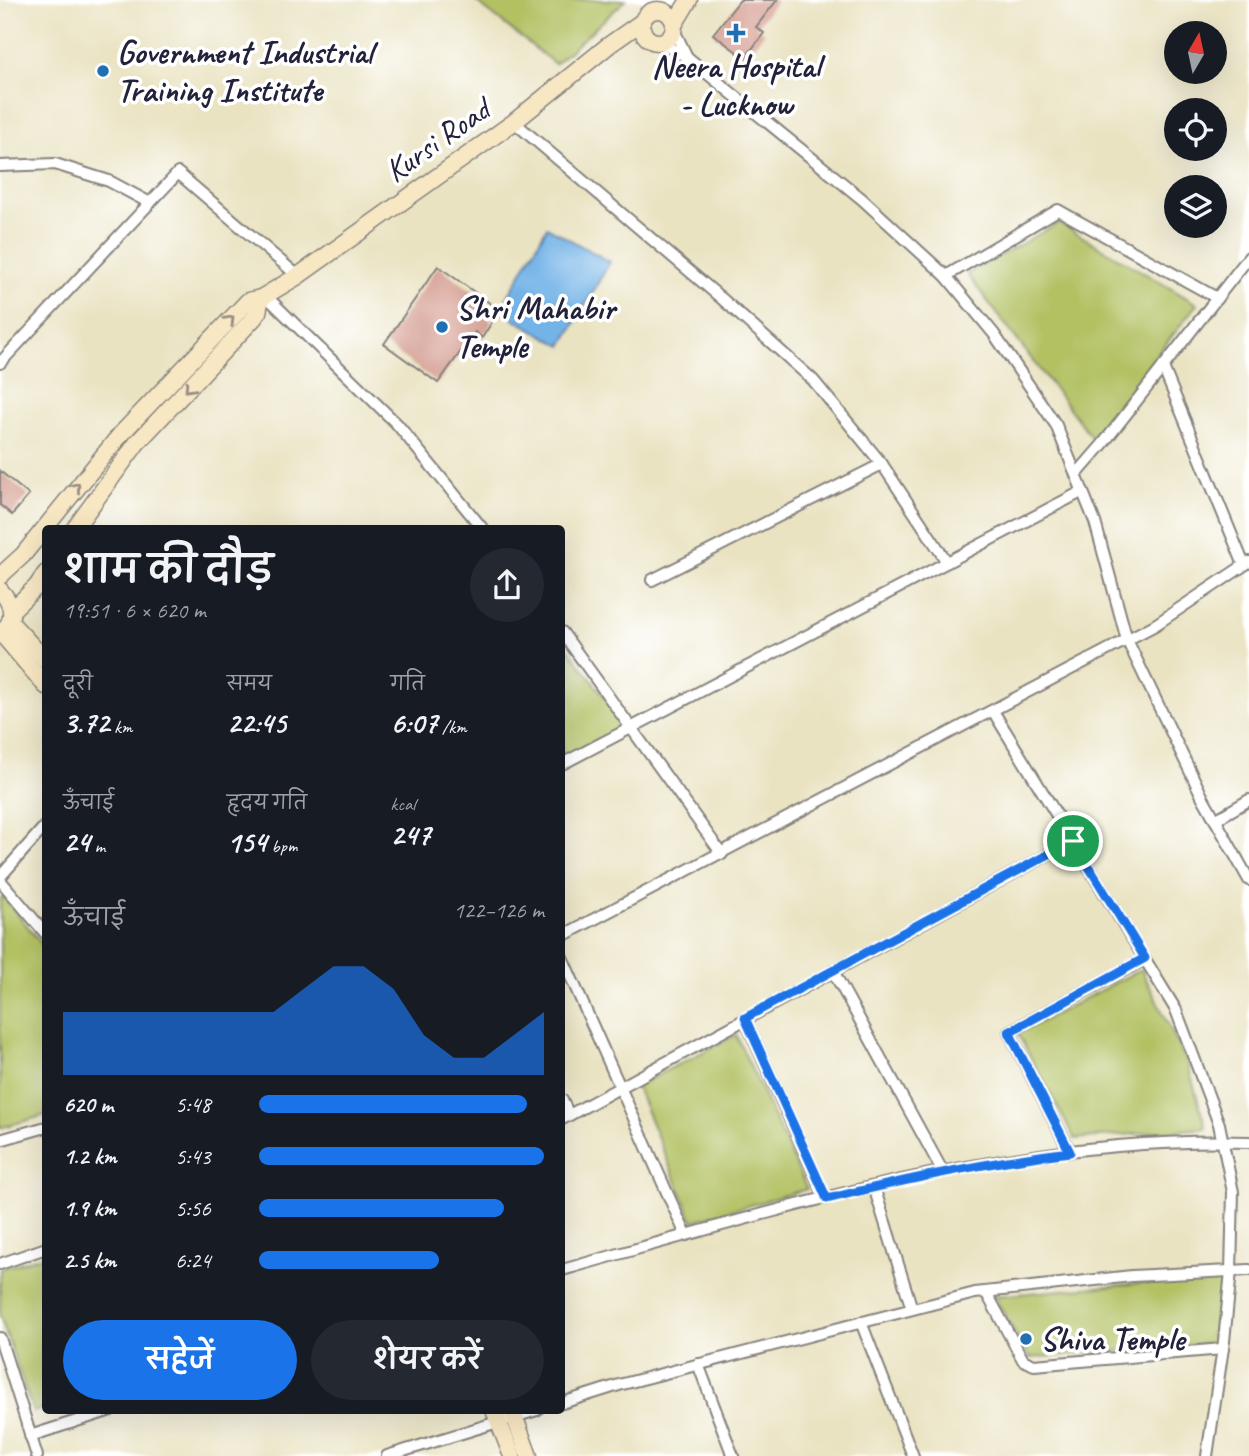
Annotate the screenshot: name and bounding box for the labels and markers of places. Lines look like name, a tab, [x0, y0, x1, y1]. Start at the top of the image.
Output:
marker: Neera Hospital - Lucknow	[726, 23, 746, 43]
place label: Government Industrial Training Institute	[117, 31, 379, 111]
place label: Neera Hospital - Lucknow	[652, 45, 826, 125]
marker: Government Industrial Training Institute	[95, 63, 111, 79]
place label: Shri Mahabir Temple	[456, 287, 618, 367]
marker: Shri Mahabir Temple	[434, 319, 450, 335]
pin	[1043, 811, 1103, 871]
place label: Shiva Temple	[1040, 1318, 1187, 1360]
marker: Shiva Temple	[1018, 1331, 1034, 1347]

